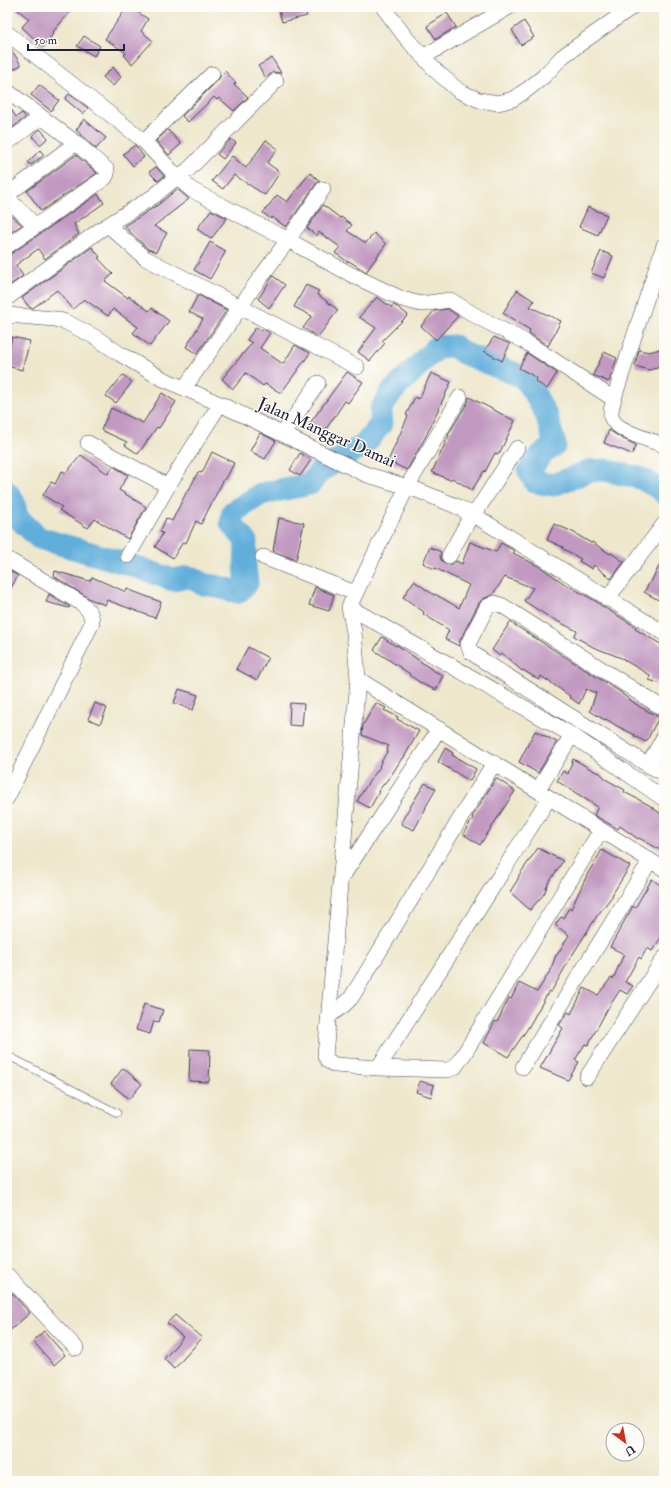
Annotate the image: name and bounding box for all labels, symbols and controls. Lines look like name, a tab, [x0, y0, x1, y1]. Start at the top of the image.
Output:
scale bar	[28, 26, 124, 52]
text: 50 m	[34, 33, 58, 48]
street label: Jalan Manggar Damai	[253, 392, 399, 473]
north arrow	[605, 1422, 645, 1462]
text: U	[622, 1442, 637, 1458]

